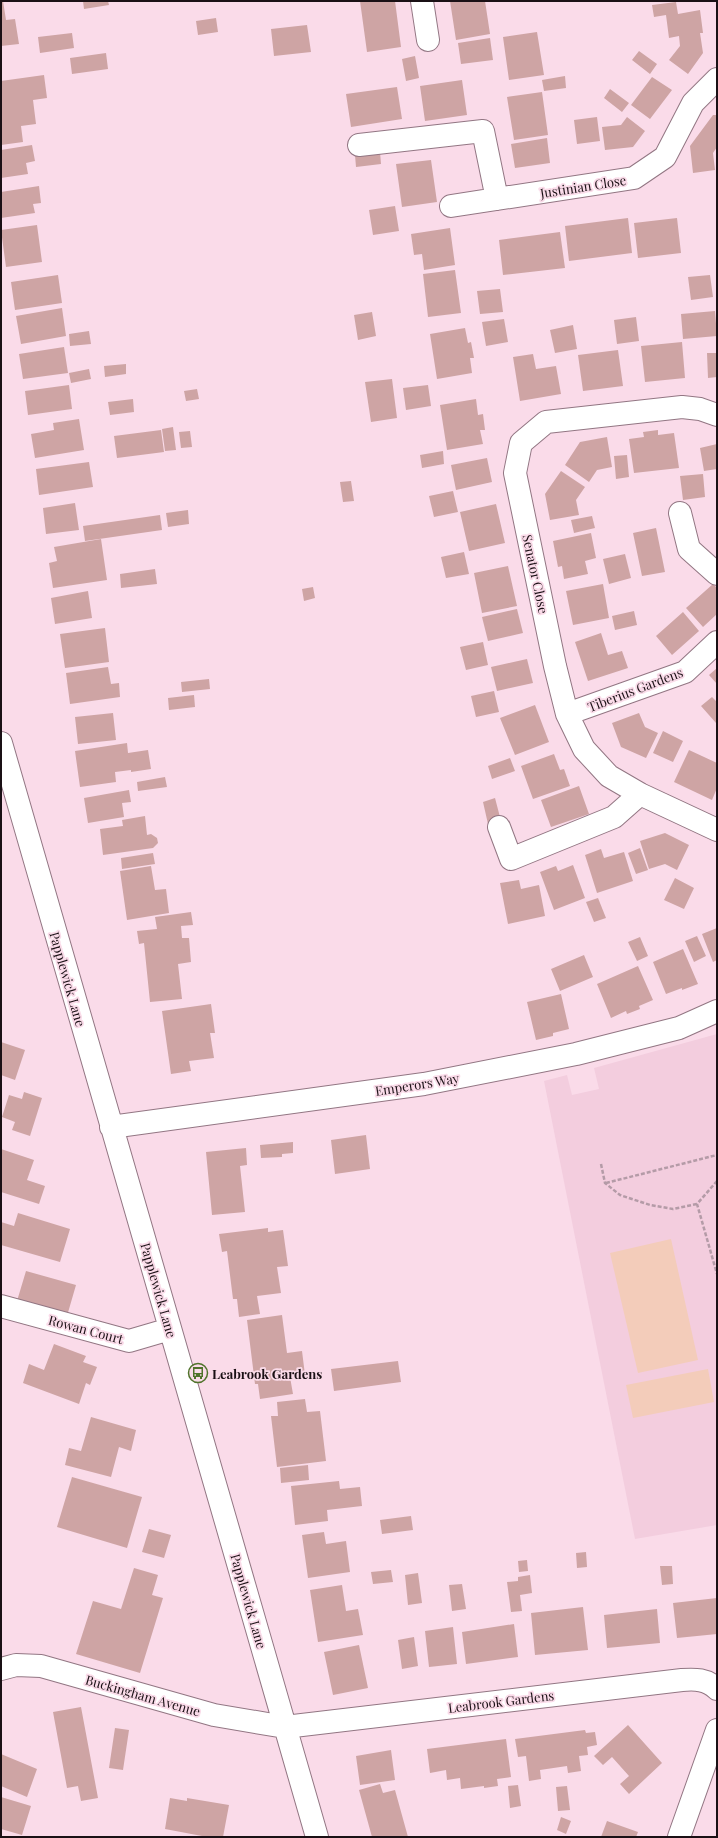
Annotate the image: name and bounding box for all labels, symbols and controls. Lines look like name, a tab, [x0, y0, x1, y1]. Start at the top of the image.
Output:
street label: Justinian Close	[538, 171, 628, 201]
street label: Senator Close	[519, 533, 553, 615]
street label: Tiberius Gardens	[585, 663, 685, 715]
street label: Papplewick Lane	[46, 930, 90, 1029]
street label: Emperors Way	[374, 1069, 461, 1099]
street label: Papplewick Lane	[137, 1241, 181, 1340]
street label: Rowan Court	[47, 1311, 126, 1347]
bus stop icon: Leabrook Gardens	[187, 1362, 209, 1384]
place label: Leabrook Gardens	[212, 1365, 322, 1382]
street label: Papplewick Lane	[227, 1552, 271, 1651]
street label: Buckingham Avenue	[84, 1670, 203, 1720]
street label: Leabrook Gardens	[447, 1686, 555, 1716]

